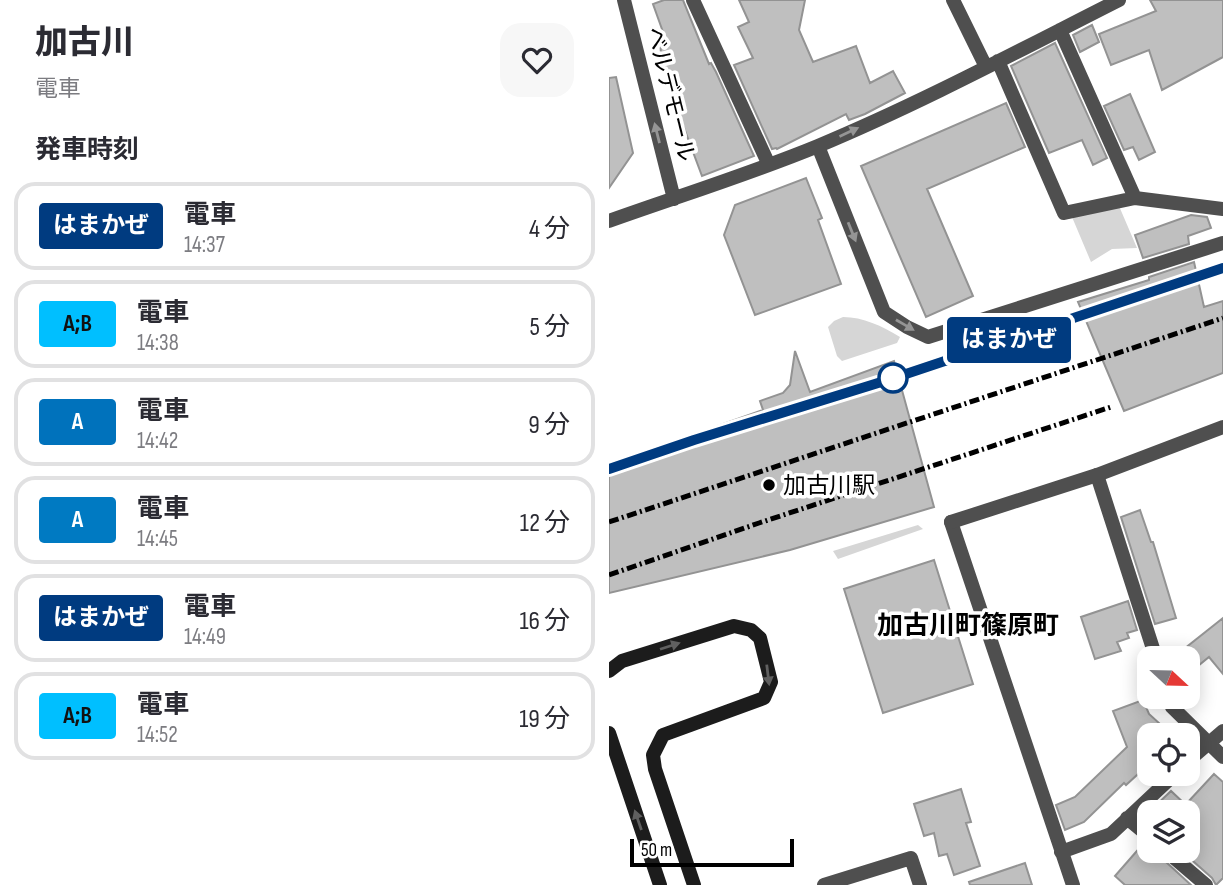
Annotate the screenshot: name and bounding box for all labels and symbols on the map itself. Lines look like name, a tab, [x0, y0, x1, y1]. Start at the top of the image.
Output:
street label: ベルデモール	[640, 24, 700, 165]
one-way arrow	[651, 122, 662, 144]
one-way arrow	[839, 126, 859, 137]
one-way arrow	[846, 222, 857, 243]
line badge: はまかぜ	[960, 317, 1058, 363]
one-way arrow	[896, 319, 915, 332]
unlabelled marker	[878, 363, 908, 393]
place label: 加古川駅	[783, 472, 875, 500]
marker: 加古川駅	[761, 477, 777, 493]
district label: 加古川町篠原町	[877, 611, 1059, 642]
one-way arrow	[659, 640, 680, 651]
north arrow	[1137, 646, 1201, 709]
one-way arrow	[762, 664, 773, 686]
one-way arrow	[632, 810, 643, 831]
scale bar	[630, 836, 795, 868]

